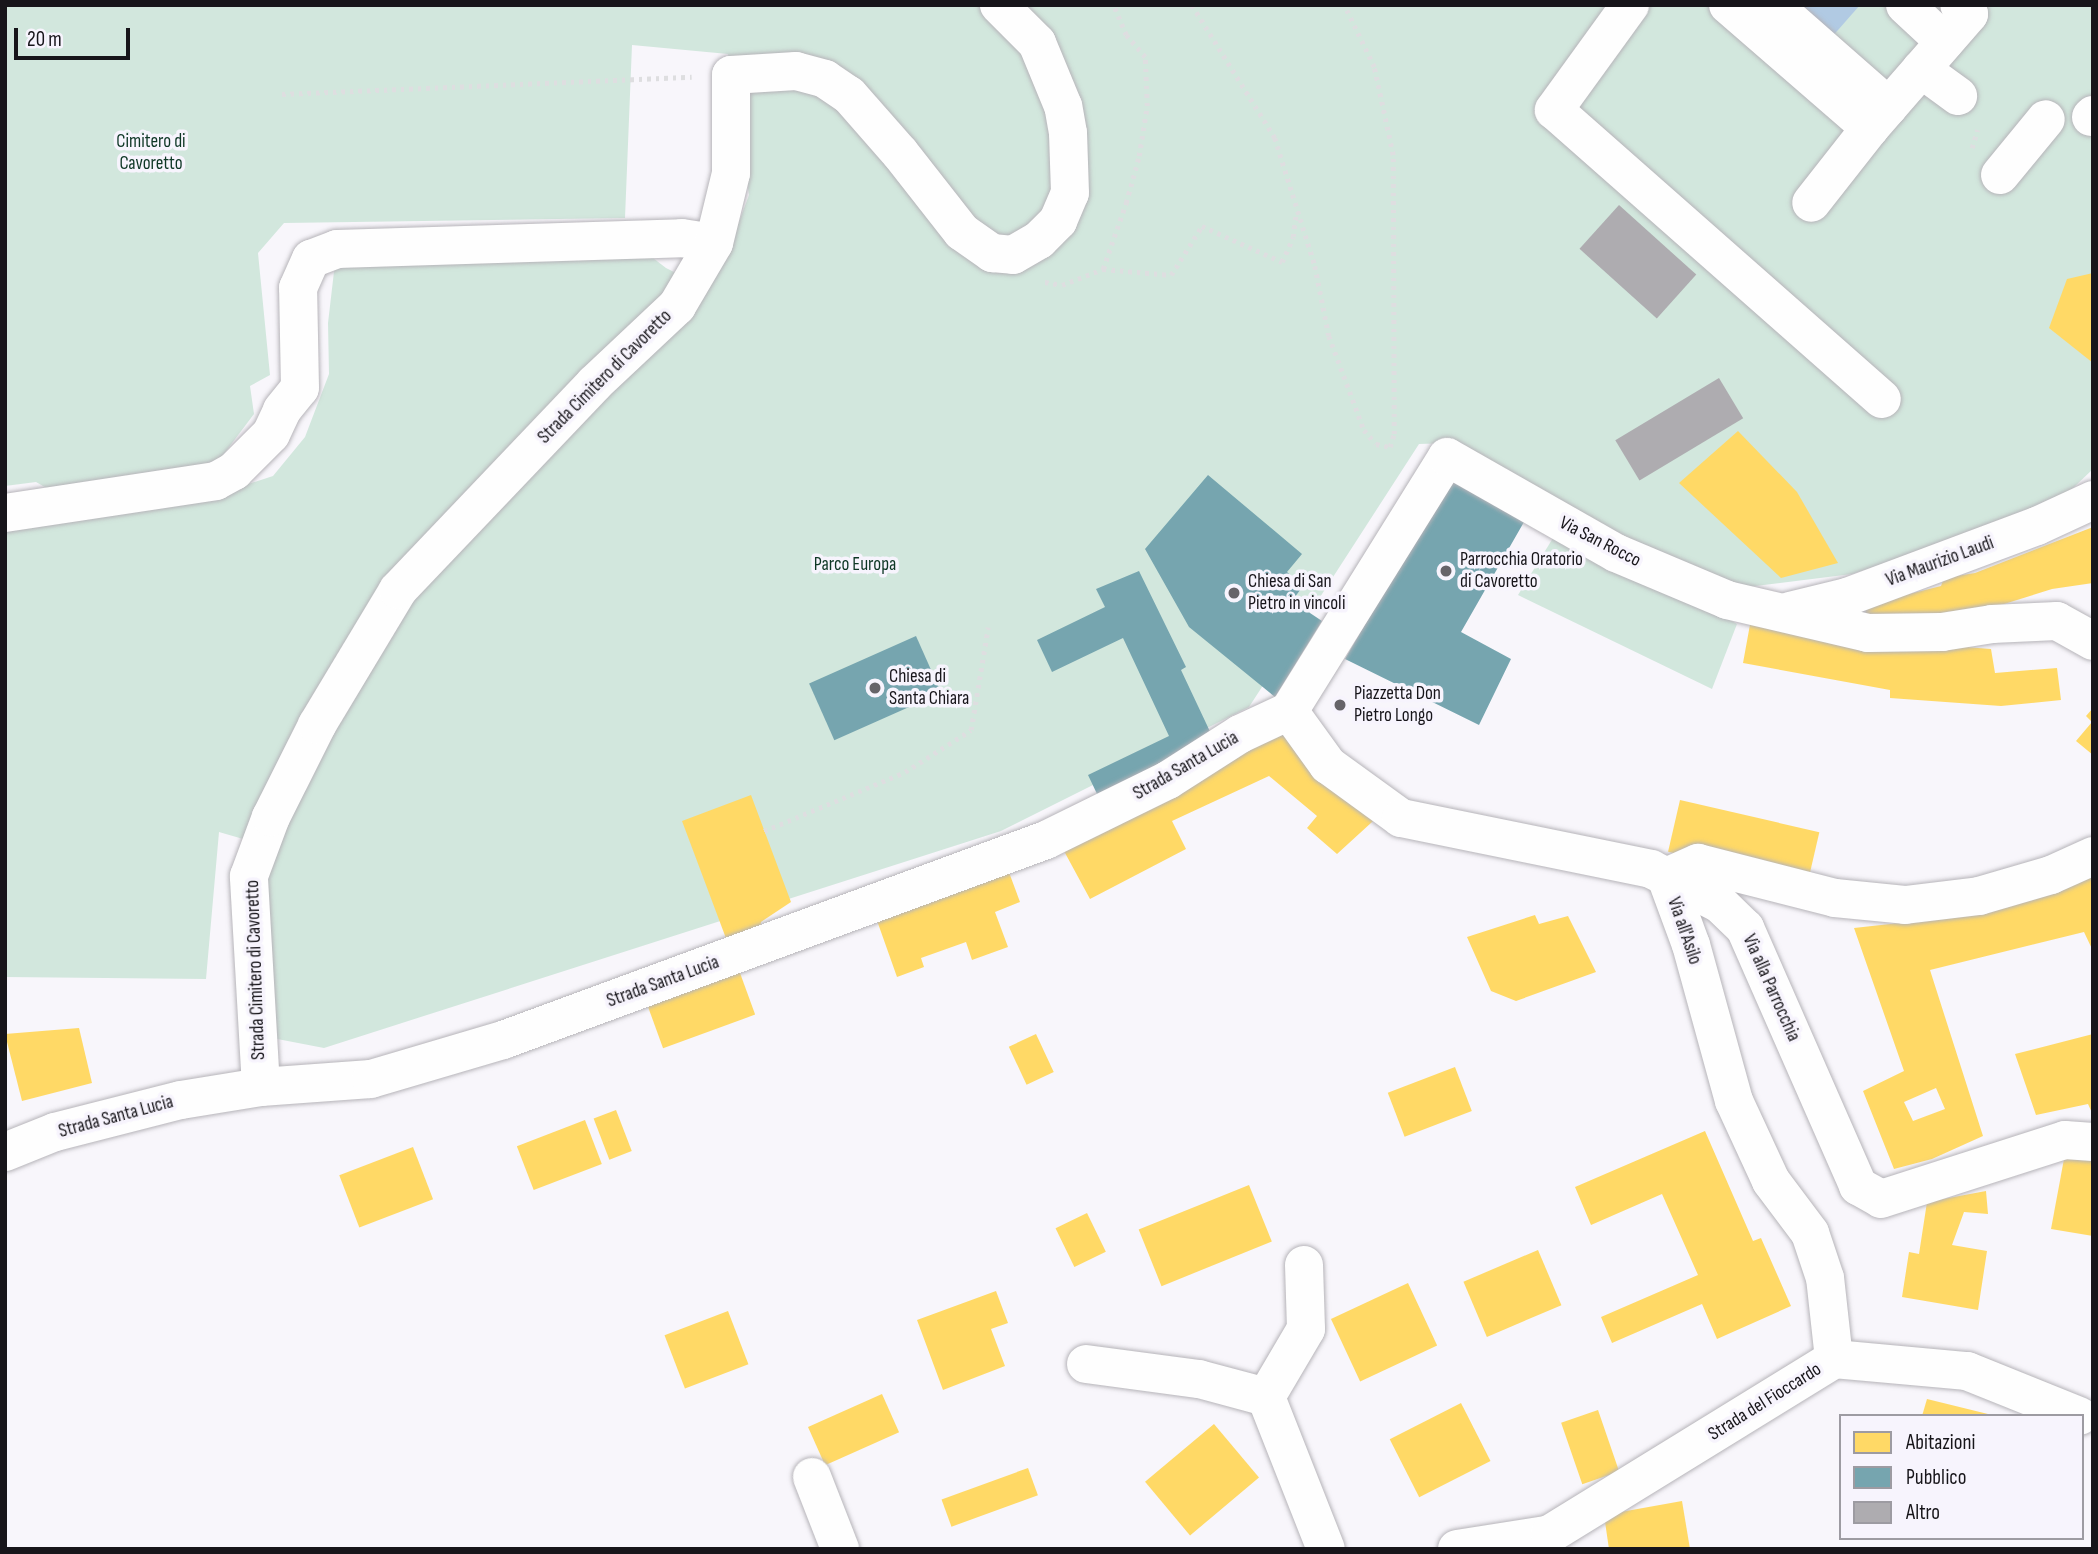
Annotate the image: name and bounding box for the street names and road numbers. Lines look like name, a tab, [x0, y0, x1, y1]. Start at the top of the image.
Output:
street label: Strada Cimitero di Cavoretto	[533, 305, 677, 449]
street label: Via San Rocco	[1555, 512, 1645, 572]
street label: Via Maurizio Laudi	[1883, 532, 1997, 592]
street label: Strada Santa Lucia	[1129, 727, 1243, 805]
street label: Strada Cimitero di Cavoretto	[241, 880, 271, 1060]
street label: Via all'Asilo	[1662, 894, 1706, 968]
street label: Via alla Parrocchia	[1737, 931, 1805, 1045]
street label: Strada Santa Lucia	[604, 951, 722, 1013]
street label: Strada Santa Lucia	[56, 1091, 176, 1143]
street label: Strada del Fioccardo	[1704, 1358, 1826, 1446]

